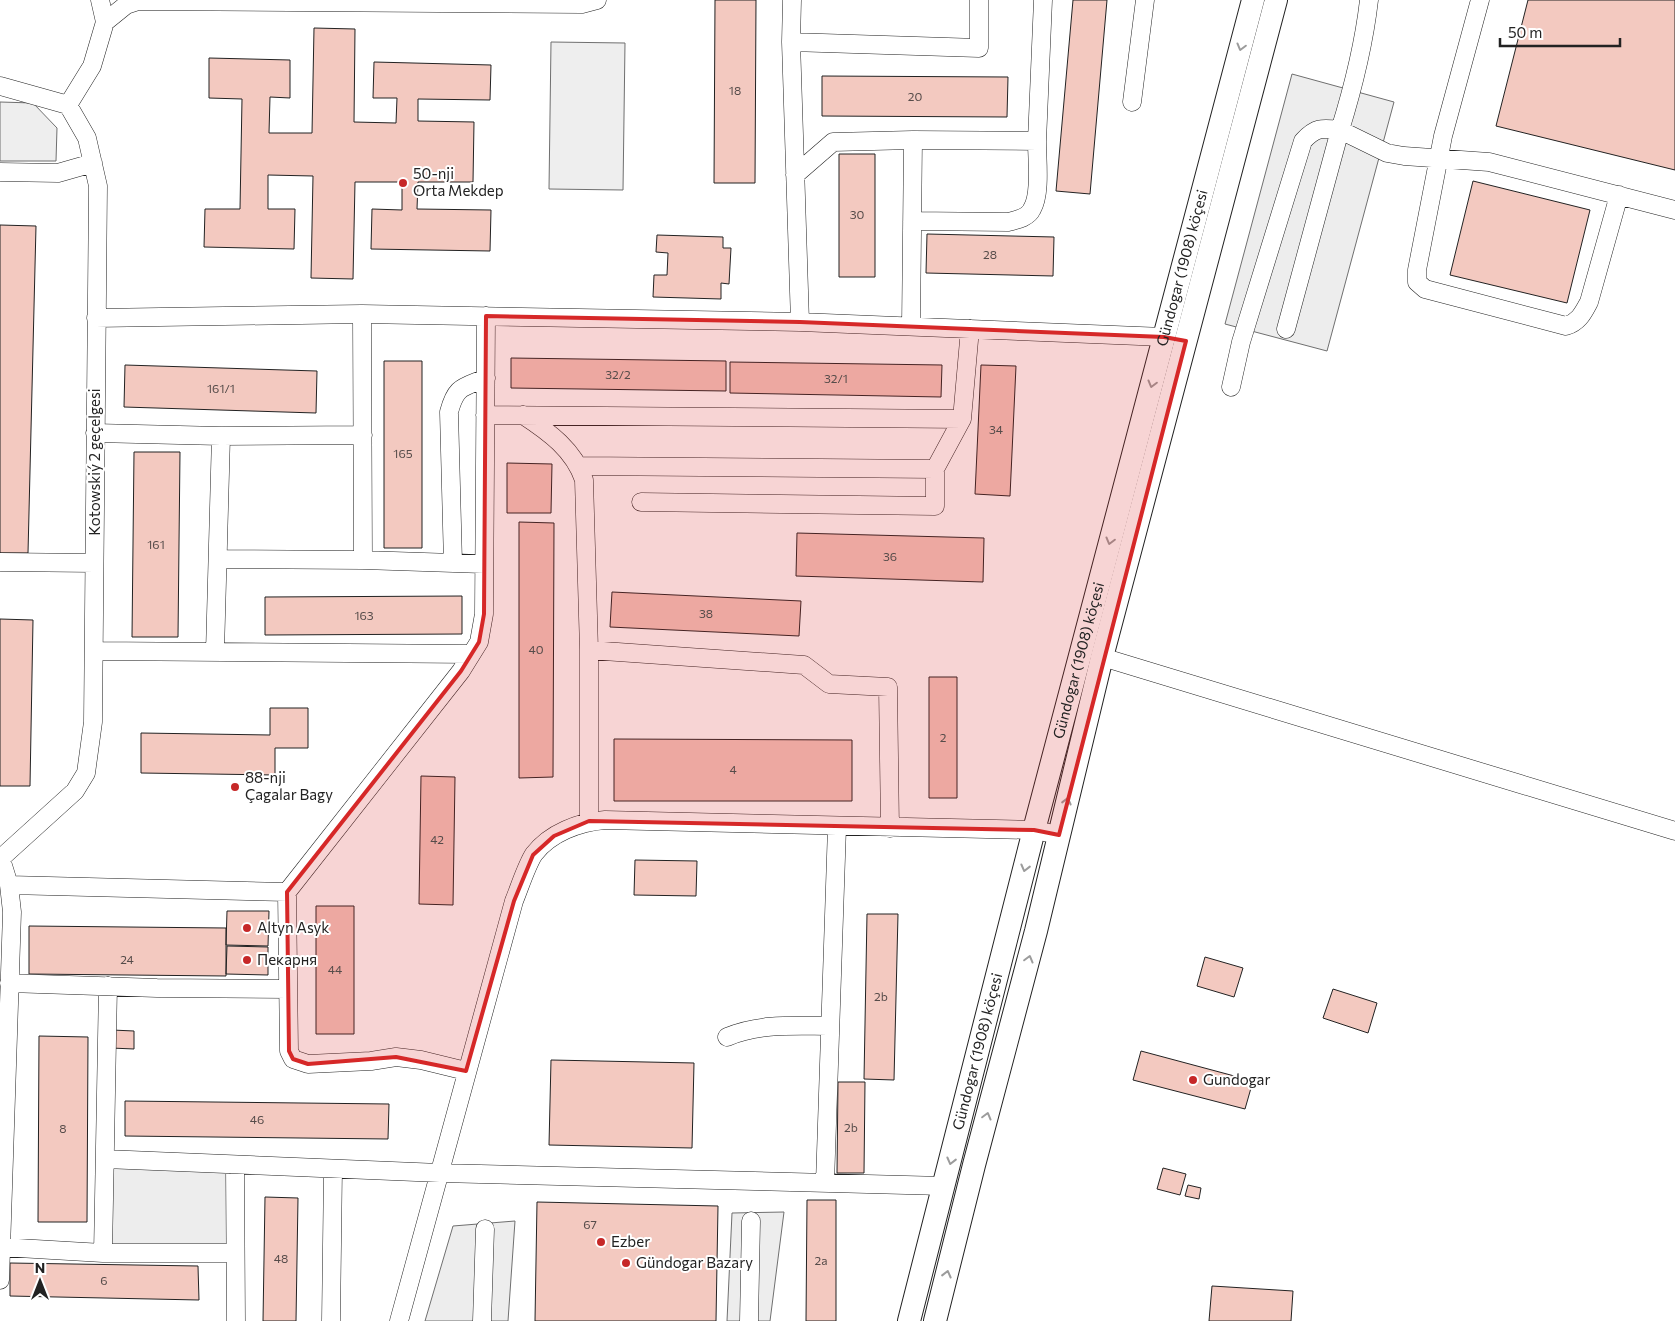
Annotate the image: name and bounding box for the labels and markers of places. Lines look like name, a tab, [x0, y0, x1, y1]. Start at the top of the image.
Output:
place label: 50-nji Orta Mekdep	[413, 164, 504, 199]
marker: 50-nji Orta Mekdep	[397, 177, 409, 189]
place label: 88-nji Çagalar Bagy	[245, 768, 333, 803]
marker: 88-nji Çagalar Bagy	[229, 781, 241, 793]
place label: Altyn Asyk	[257, 918, 329, 936]
marker: Altyn Asyk	[241, 922, 253, 934]
place label: Пекарня	[257, 950, 317, 968]
marker: Пекарня	[241, 954, 253, 966]
place label: Gundogar	[1203, 1070, 1270, 1088]
marker: Gundogar	[1187, 1074, 1199, 1086]
place label: Ezber	[611, 1232, 650, 1250]
marker: Ezber	[595, 1236, 607, 1248]
place label: Gündogar Bazary	[636, 1253, 753, 1271]
marker: Gündogar Bazary	[620, 1257, 632, 1269]

